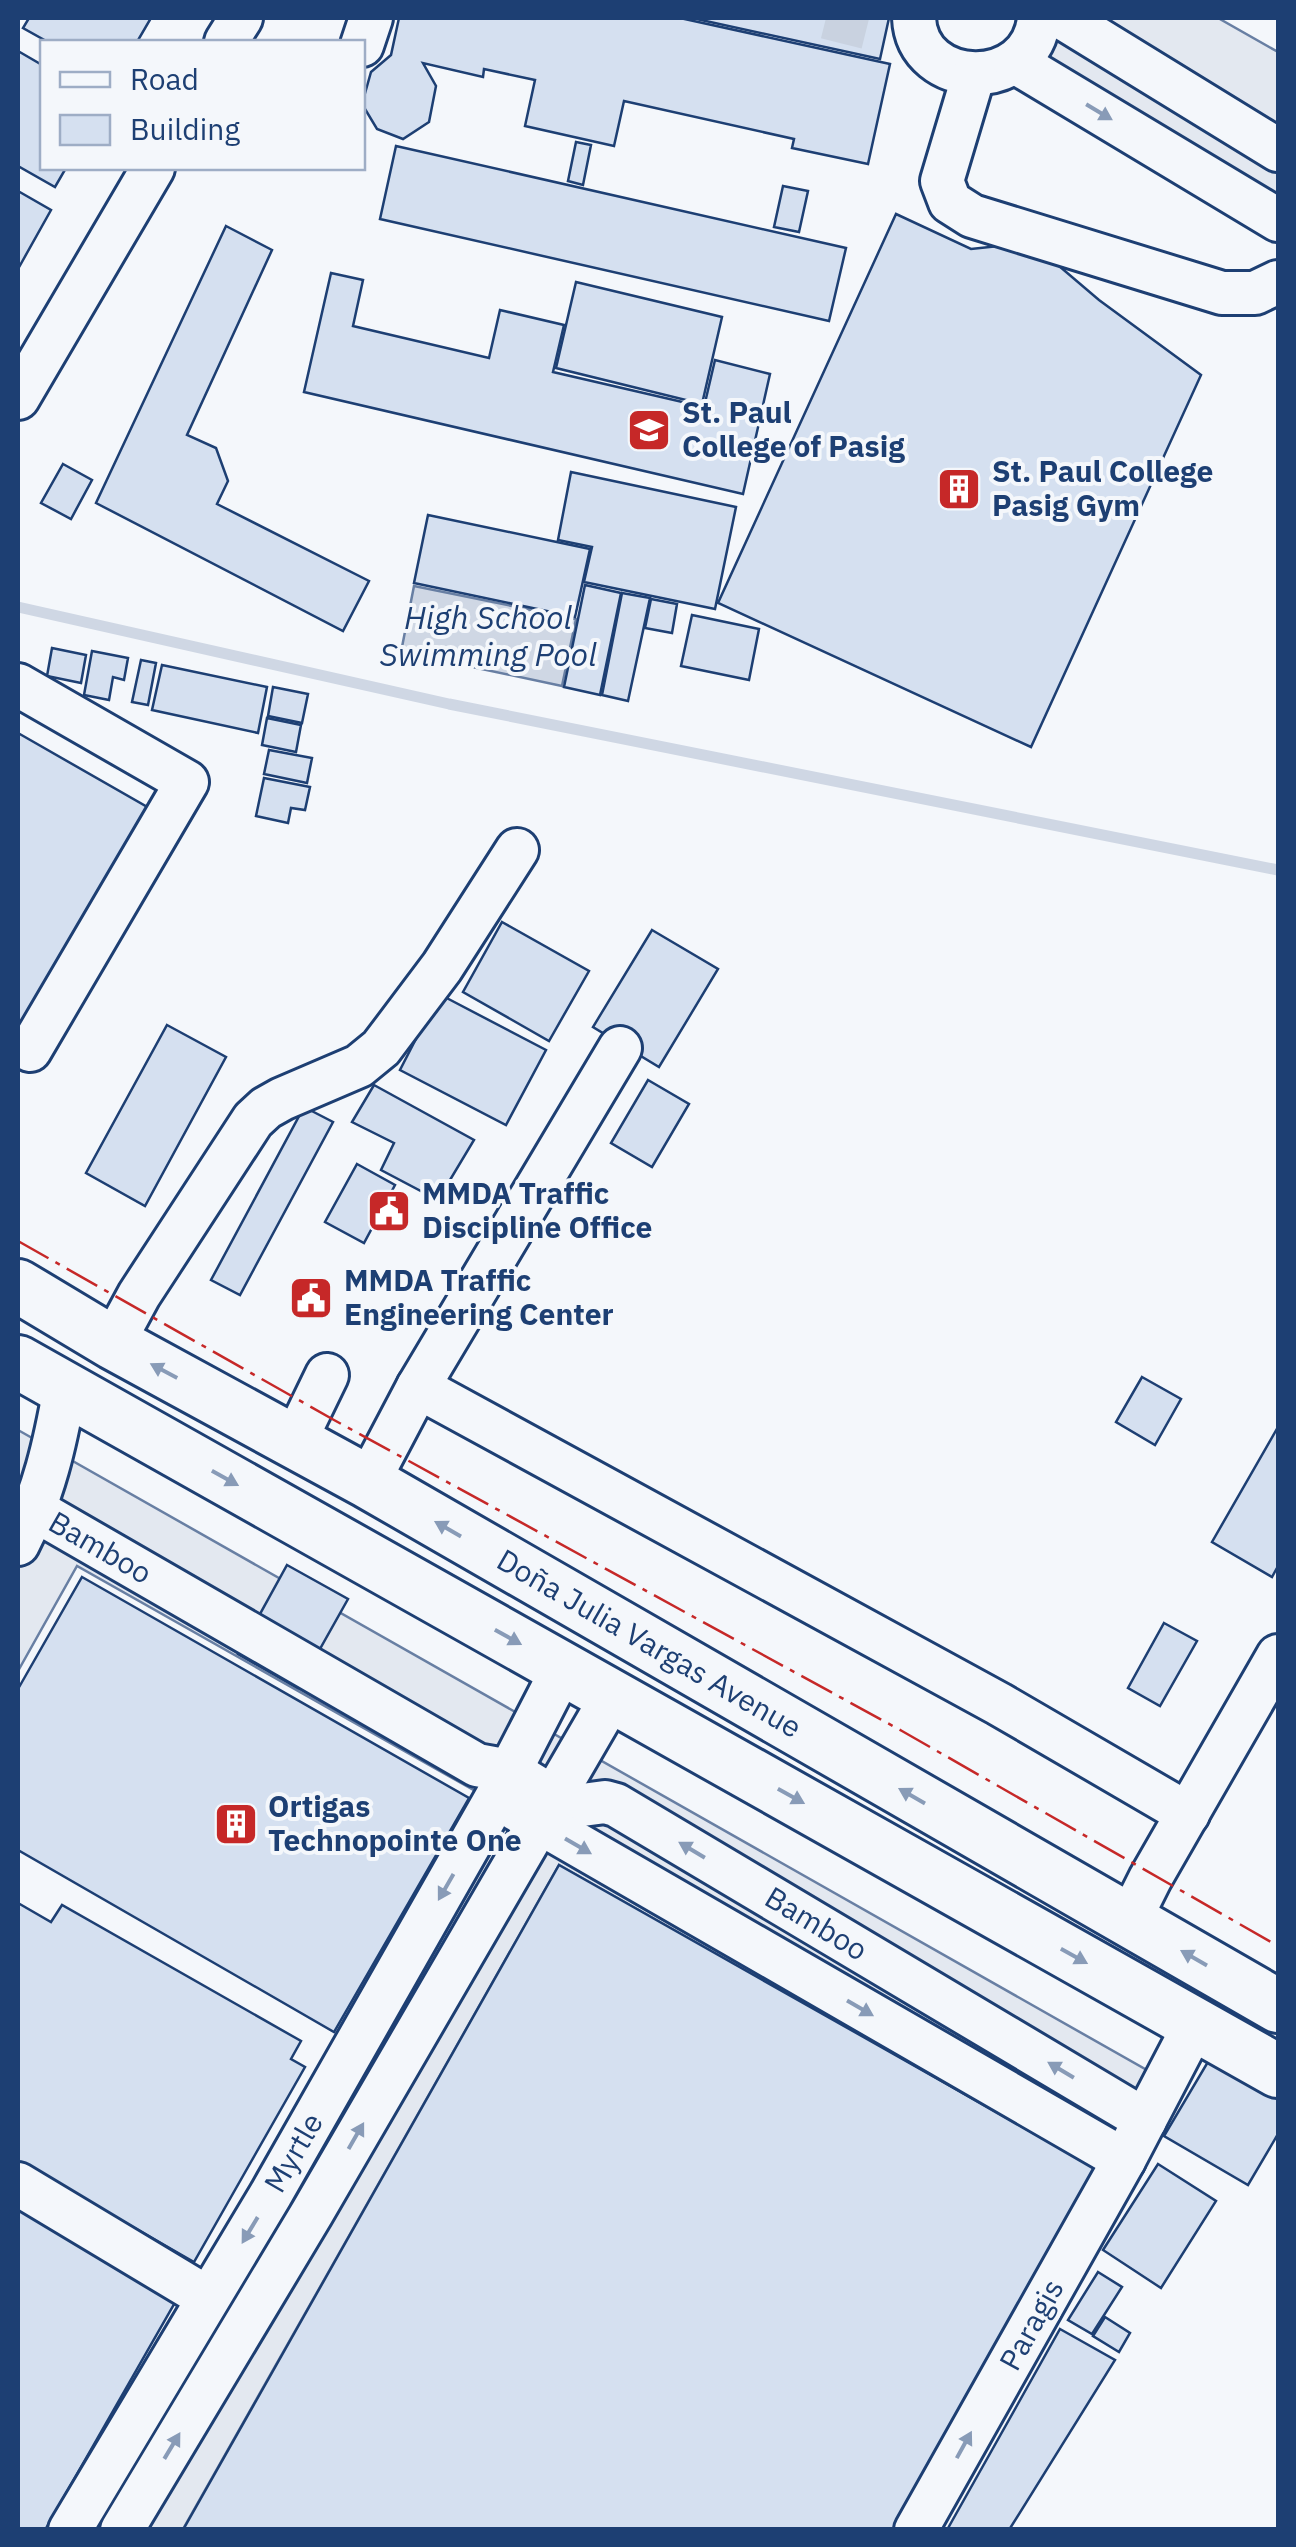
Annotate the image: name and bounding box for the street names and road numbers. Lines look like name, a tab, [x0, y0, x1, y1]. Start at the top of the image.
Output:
street label: Bamboo	[42, 1502, 159, 1592]
street label: Doña Julia Vargas Avenue	[490, 1539, 809, 1746]
street label: Bamboo	[758, 1877, 875, 1968]
street label: Myrtle	[254, 2105, 331, 2199]
street label: Paragis	[990, 2272, 1072, 2377]

